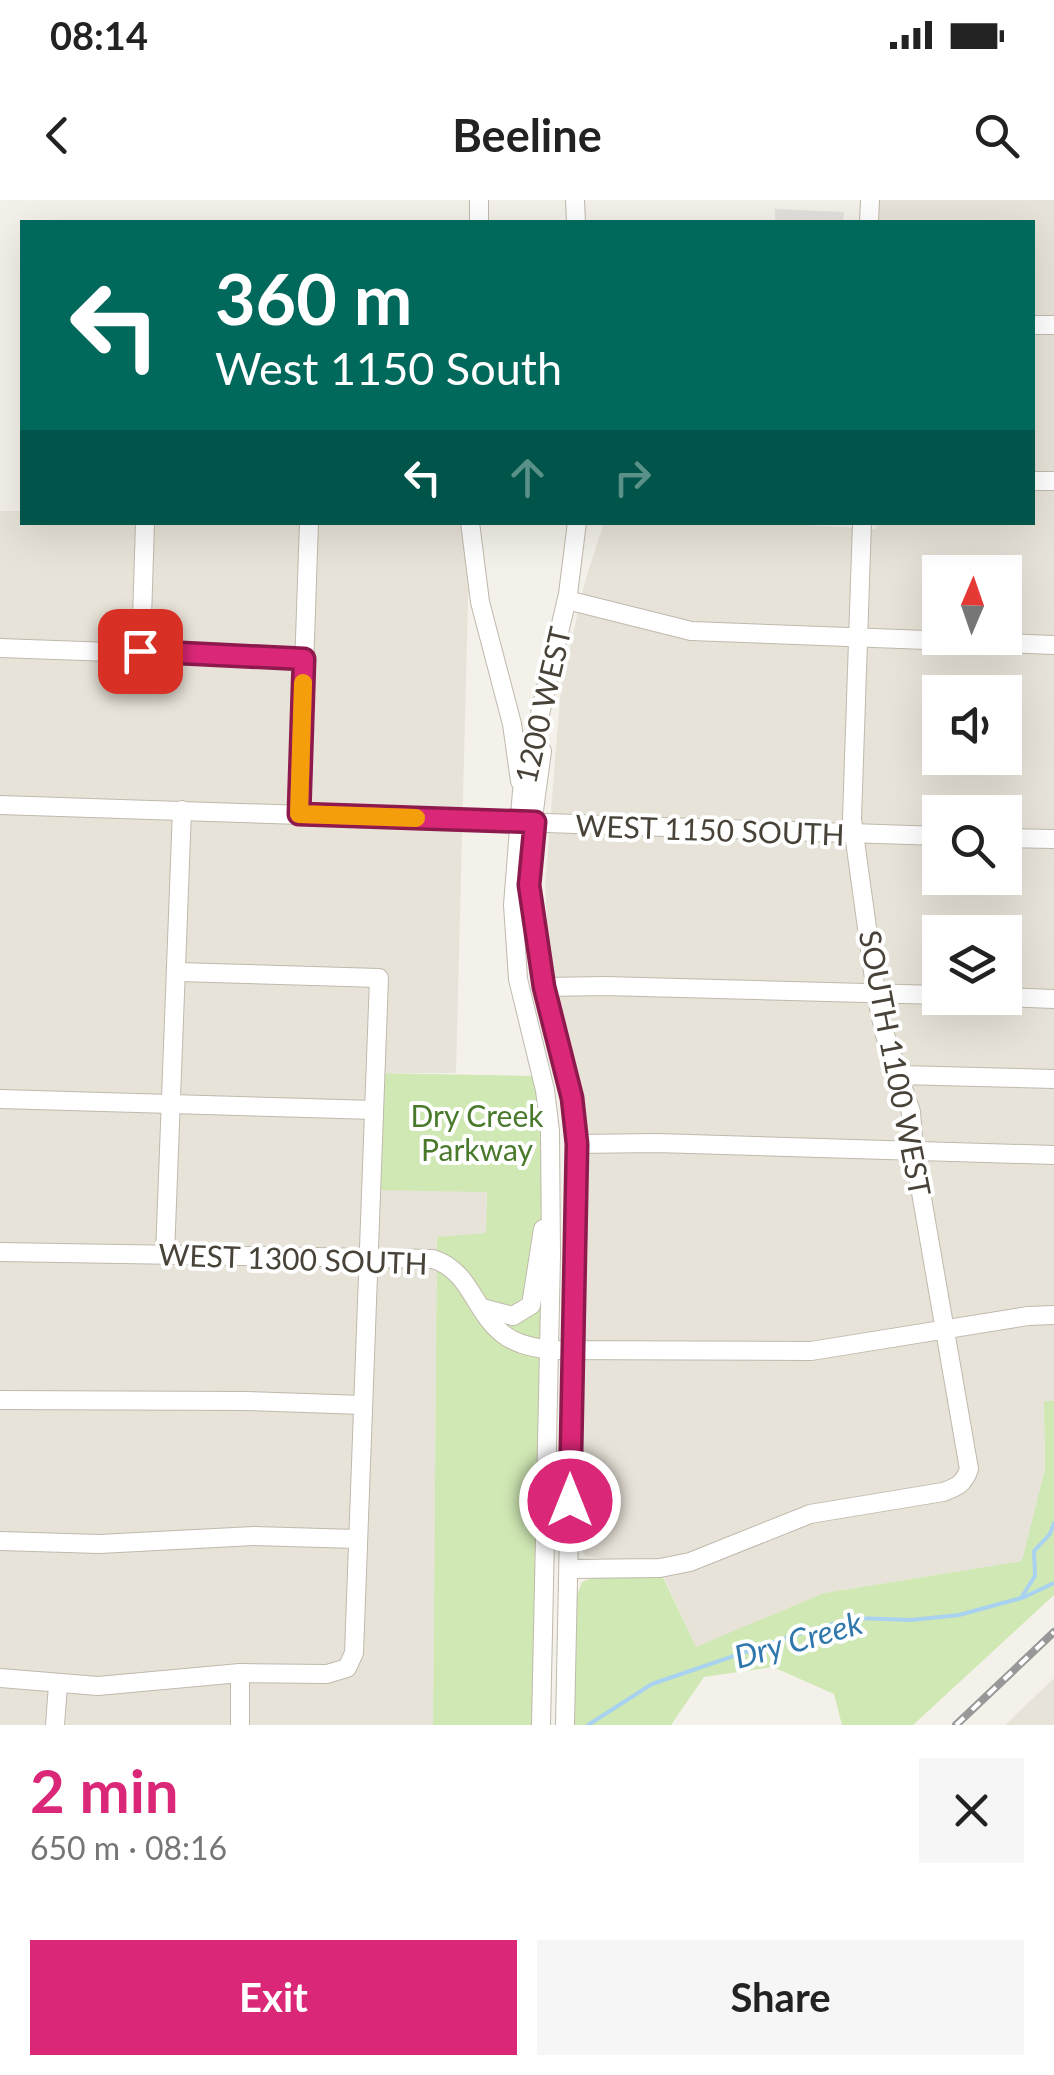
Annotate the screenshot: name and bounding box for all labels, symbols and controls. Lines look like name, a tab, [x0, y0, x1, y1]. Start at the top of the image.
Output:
text: 08:14	[50, 12, 148, 58]
icon: back	[30, 108, 85, 163]
text: Beeline	[452, 108, 602, 162]
icon: search	[969, 108, 1024, 163]
text: 360 m	[215, 256, 412, 340]
icon: left	[50, 260, 180, 390]
text: West 1150 South	[215, 341, 562, 395]
icon: left	[395, 450, 450, 505]
icon: ahead	[500, 450, 555, 505]
icon: right	[605, 450, 660, 505]
north arrow	[922, 555, 1022, 655]
map controls	[922, 555, 1022, 1015]
pin	[98, 609, 183, 694]
street label: 1200 WEST	[507, 623, 578, 787]
icon: arrive	[113, 624, 168, 679]
button: sound	[922, 675, 1022, 775]
button: search	[922, 795, 1022, 895]
street label: WEST 1150 SOUTH	[575, 806, 845, 852]
button: layers	[922, 915, 1022, 1015]
street label: SOUTH 1100 WEST	[853, 927, 939, 1199]
park label: Dry Creek Parkway	[410, 1097, 544, 1167]
street label: WEST 1300 SOUTH	[158, 1235, 428, 1281]
position arrow	[518, 1449, 622, 1553]
water label: Dry Creek	[730, 1602, 867, 1676]
text: 2 min	[30, 1754, 179, 1826]
button: close	[919, 1758, 1024, 1863]
text: 650 m · 08:16	[30, 1828, 227, 1867]
button: Exit	[30, 1940, 517, 2055]
button: Share	[537, 1940, 1024, 2055]

